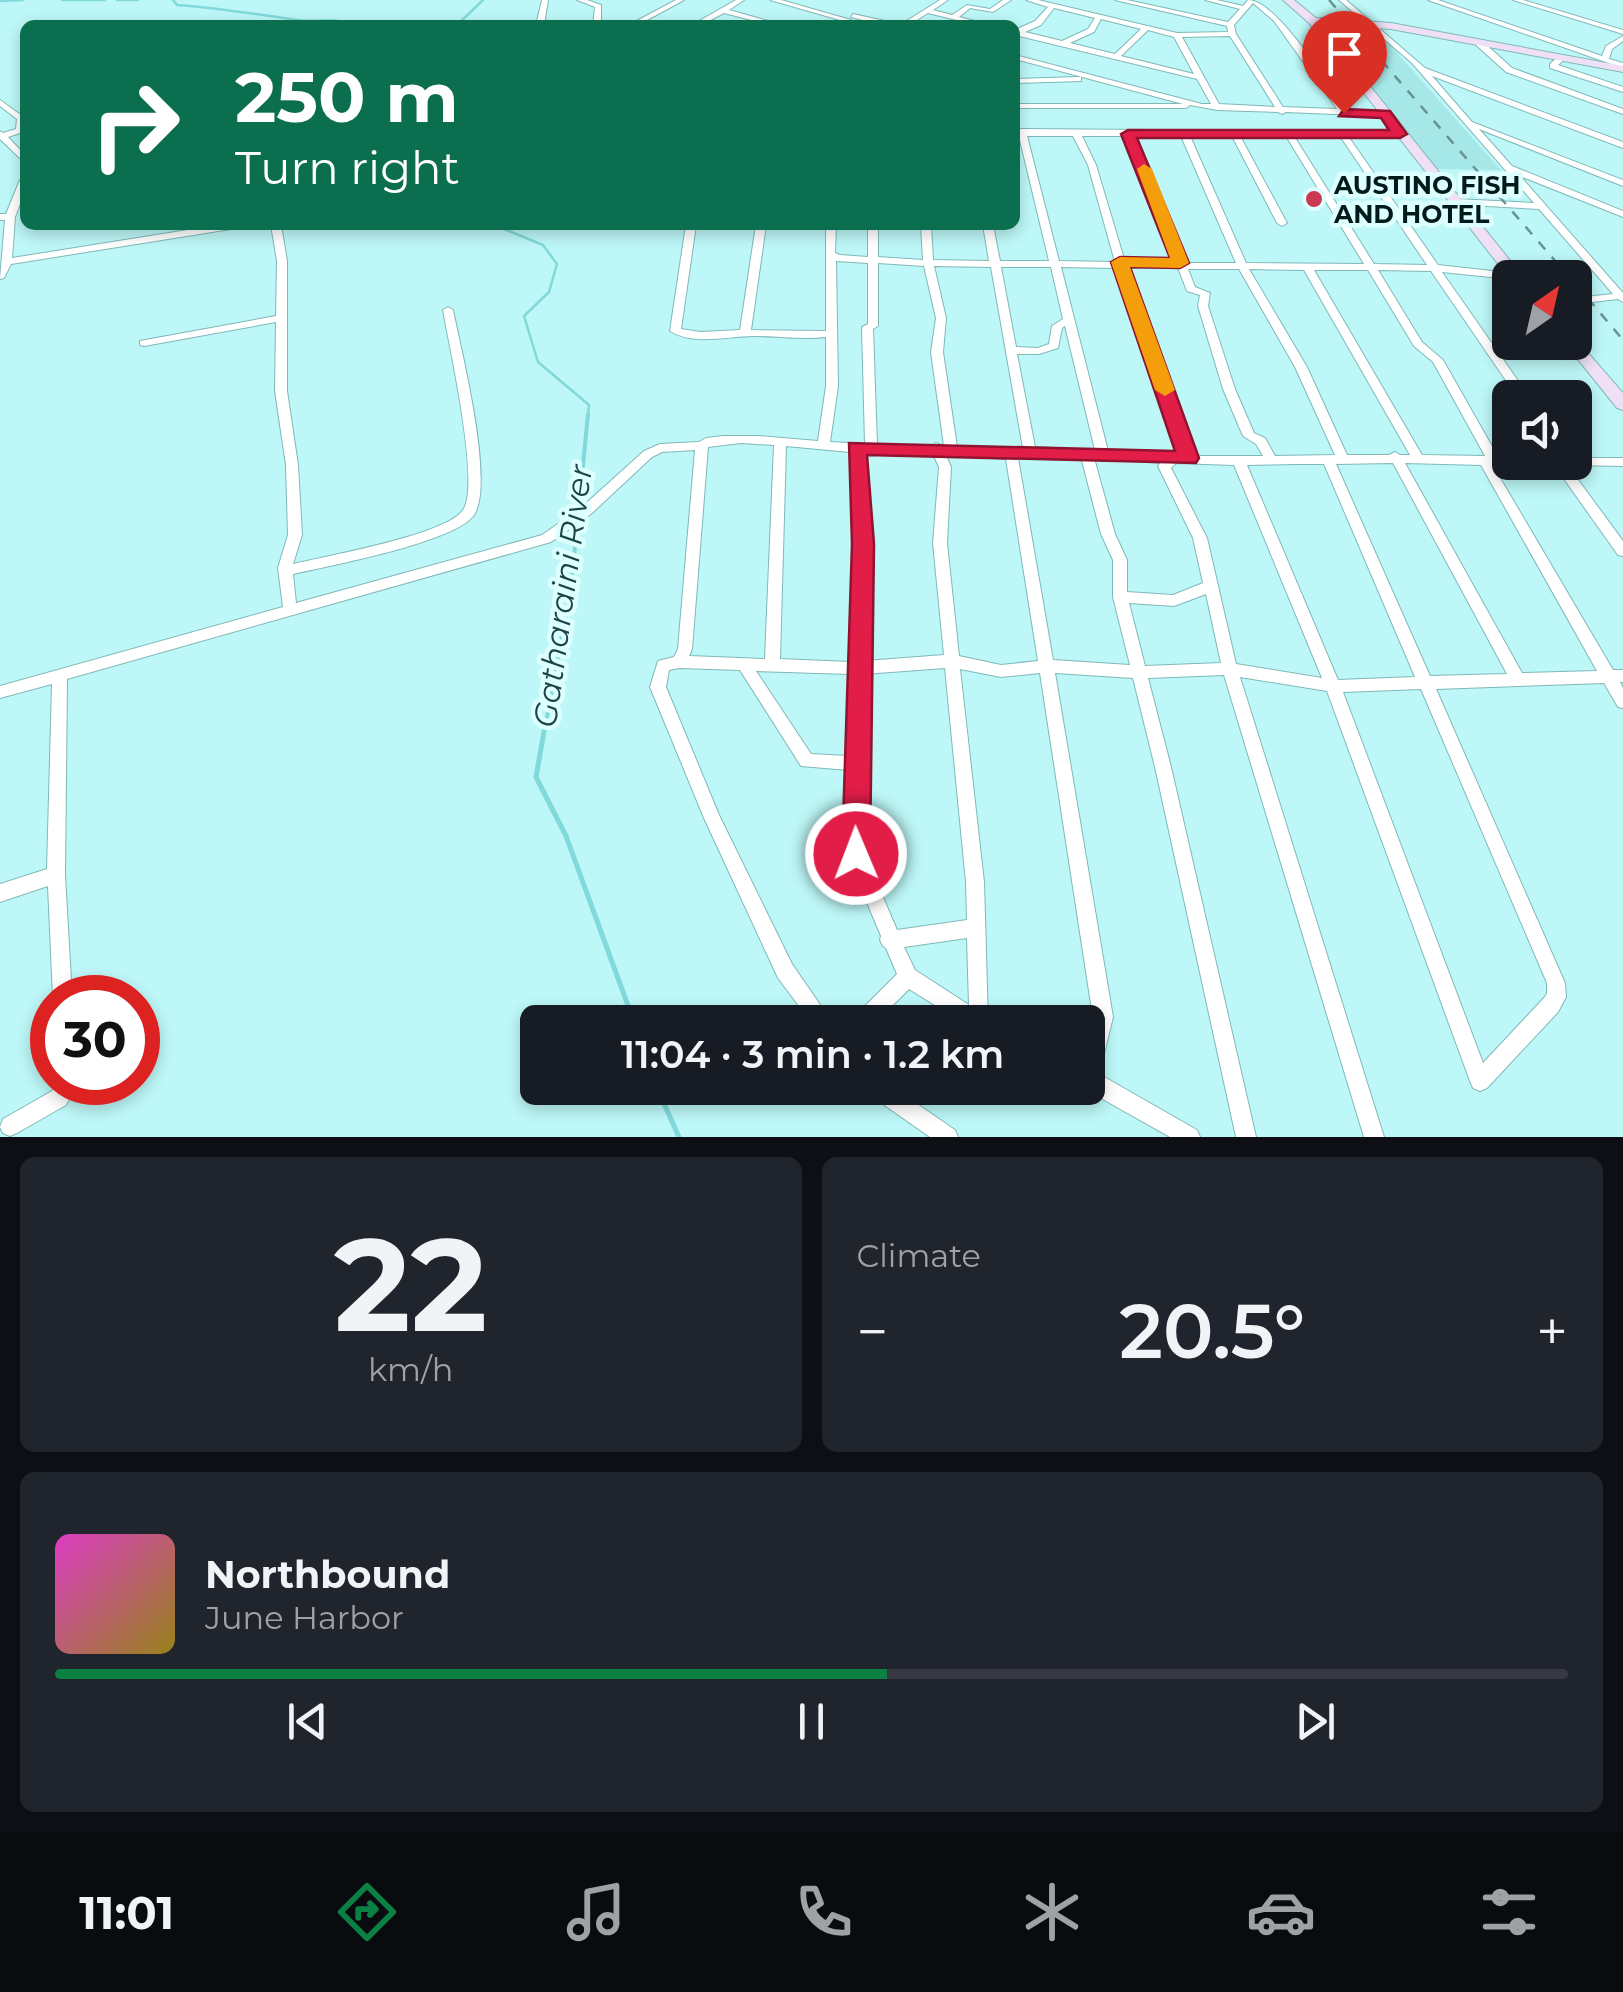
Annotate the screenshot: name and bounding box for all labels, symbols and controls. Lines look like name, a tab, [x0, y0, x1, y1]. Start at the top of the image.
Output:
pin	[1302, 11, 1387, 114]
icon: arrive	[1317, 26, 1372, 81]
text: 250 m	[235, 54, 459, 140]
icon: right	[70, 60, 200, 190]
text: Turn right	[235, 140, 460, 195]
place label: AUSTINO FISH AND HOTEL	[1333, 170, 1521, 229]
marker: AUSTINO FISH AND HOTEL	[1303, 188, 1325, 210]
north arrow	[1492, 260, 1592, 360]
map controls	[1492, 260, 1592, 480]
button: sound	[1492, 380, 1592, 480]
water label: Gatharaini River	[525, 461, 600, 730]
position arrow	[804, 802, 908, 906]
speed limit sign: 30	[30, 975, 160, 1105]
text: 11:04 · 3 min · 1.2 km	[621, 1031, 1004, 1078]
text: 22	[334, 1205, 487, 1364]
text: Climate	[857, 1236, 981, 1275]
text: 20.5°	[1119, 1285, 1305, 1377]
text: −	[857, 1298, 888, 1365]
text: +	[1536, 1298, 1568, 1365]
text: km/h	[368, 1350, 453, 1389]
text: Northbound	[205, 1551, 450, 1598]
text: June Harbor	[205, 1598, 404, 1637]
icon: previous	[280, 1694, 335, 1749]
icon: pause	[784, 1694, 839, 1749]
icon: next	[1288, 1694, 1343, 1749]
icon: directions	[332, 1877, 402, 1947]
icon: music	[561, 1877, 631, 1947]
icon: phone	[789, 1877, 859, 1947]
icon: climate	[1017, 1877, 1087, 1947]
icon: car	[1246, 1877, 1316, 1947]
icon: filters	[1474, 1877, 1544, 1947]
text: 11:01	[79, 1885, 174, 1940]

